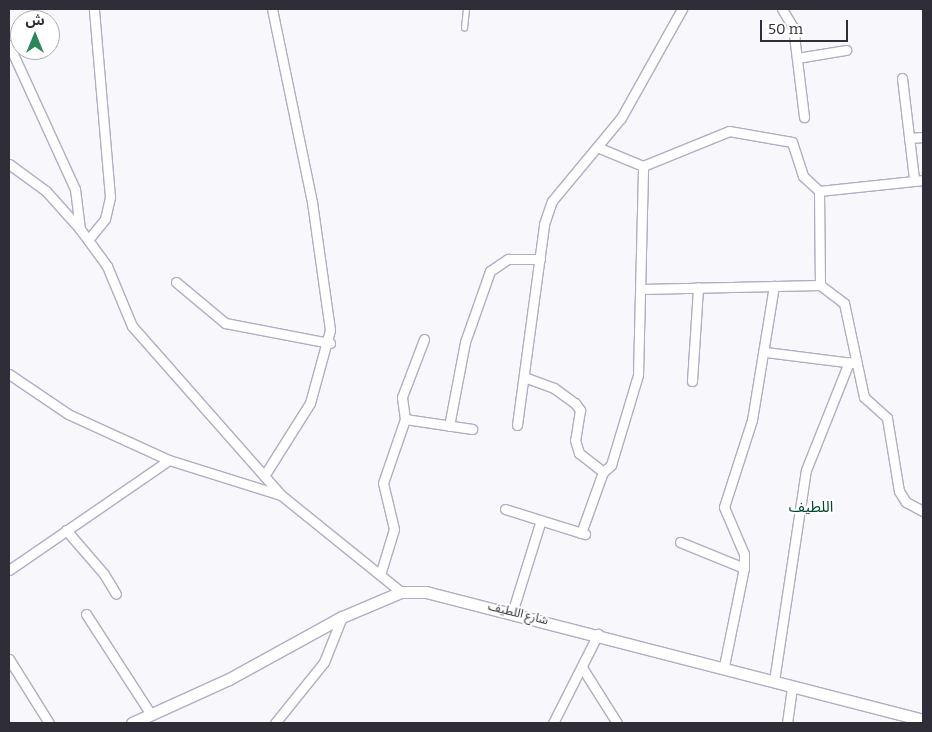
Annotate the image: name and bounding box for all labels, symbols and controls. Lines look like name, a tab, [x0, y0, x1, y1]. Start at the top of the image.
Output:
north arrow	[10, 10, 60, 60]
scale bar	[762, 10, 850, 42]
text: ش	[25, 12, 45, 29]
text: 50 m	[768, 20, 803, 38]
district label: اللطيف	[789, 499, 833, 517]
street label: شارع اللطيف	[486, 600, 550, 628]

